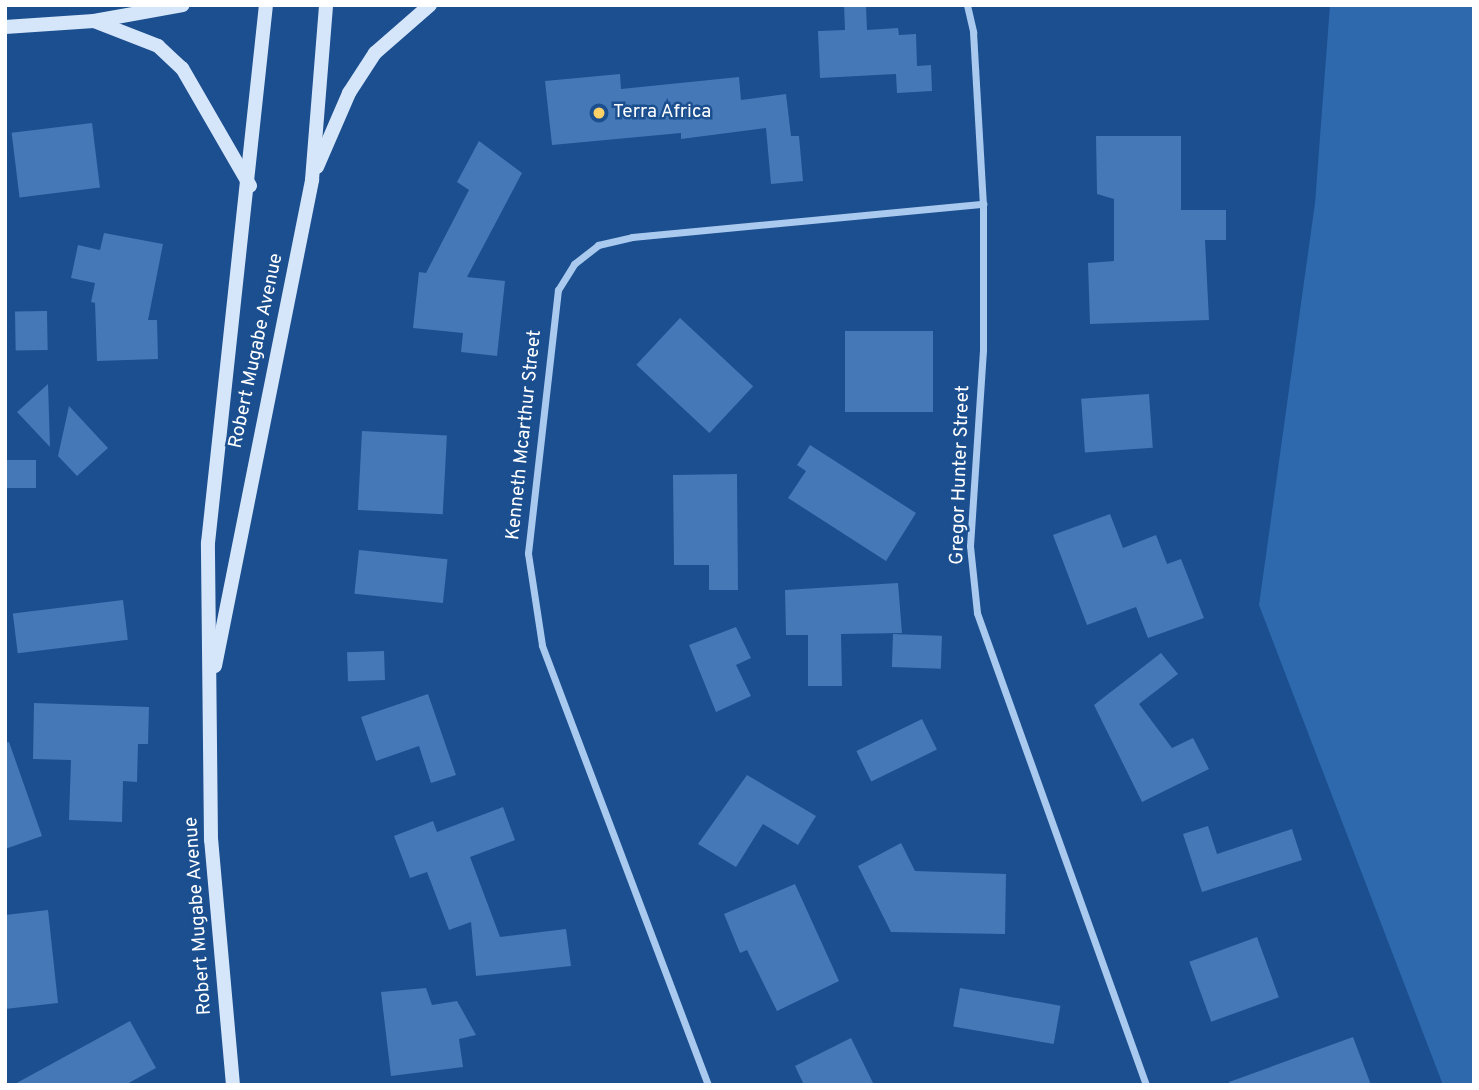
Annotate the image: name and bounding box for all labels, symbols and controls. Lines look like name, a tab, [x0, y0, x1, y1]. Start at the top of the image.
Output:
place label: Terra Africa	[613, 102, 712, 124]
marker: Terra Africa	[591, 105, 607, 121]
street label: Robert Mugabe Avenue	[225, 251, 289, 451]
street label: Kenneth Mcarthur Street	[503, 329, 547, 541]
street label: Gregor Hunter Street	[946, 385, 976, 565]
street label: Robert Mugabe Avenue	[181, 816, 217, 1016]

